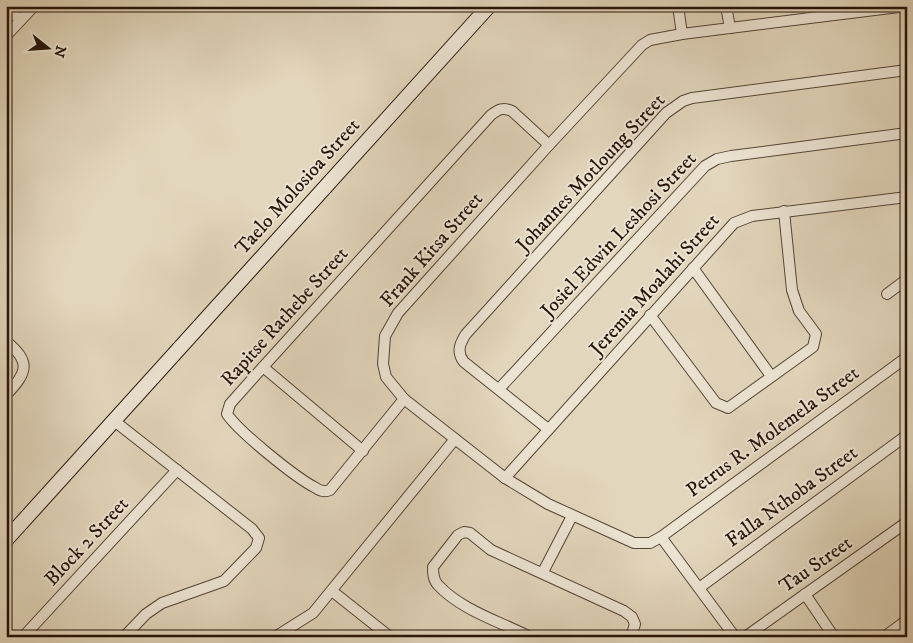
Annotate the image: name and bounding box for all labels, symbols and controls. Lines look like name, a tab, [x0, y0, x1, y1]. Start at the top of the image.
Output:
north arrow	[22, 22, 72, 72]
text: N	[49, 43, 70, 60]
street label: Johannes Motloung Street	[510, 89, 671, 259]
street label: Taelo Molosioa Street	[230, 114, 366, 260]
street label: Josiel Edwin Leshosi Street	[534, 147, 702, 324]
street label: Frank Kitsa Street	[375, 187, 489, 313]
street label: Jeremia Moalahi Street	[583, 209, 725, 363]
street label: Rapitse Rathebe Street	[216, 242, 354, 392]
street label: Petrus R. Molemela Street	[682, 361, 864, 503]
street label: Falla Nthoba Street	[721, 441, 863, 553]
street label: Block 2 Street	[40, 492, 134, 592]
street label: Tau Street	[775, 531, 857, 599]

